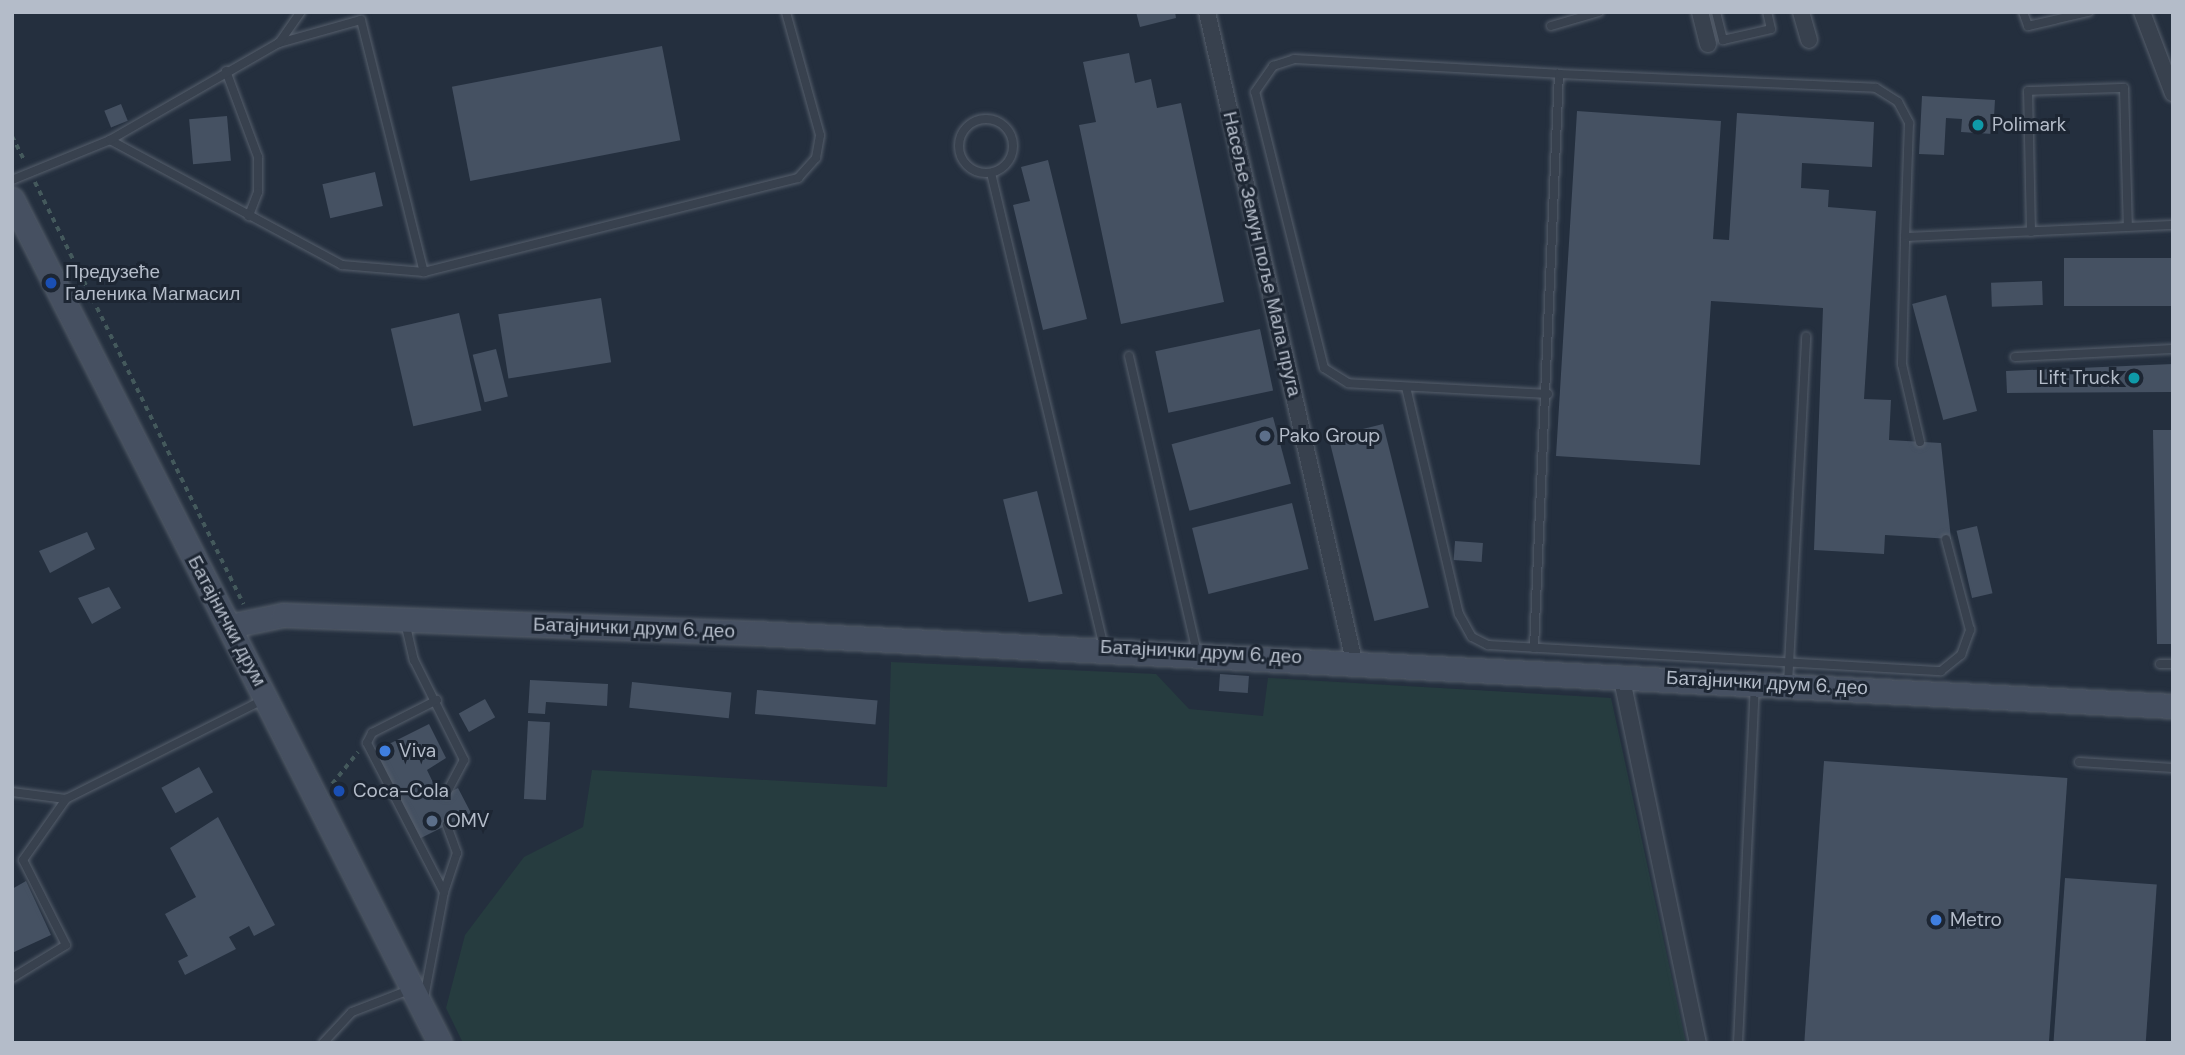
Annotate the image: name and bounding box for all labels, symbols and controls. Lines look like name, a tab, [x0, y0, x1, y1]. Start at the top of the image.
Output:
street label: Насеље Земун поље Мала пруга	[1218, 109, 1306, 399]
place label: Polimark	[1992, 114, 2066, 136]
marker: Polimark	[1970, 117, 1986, 133]
place label: Предузеће Галеника Магмасил	[65, 261, 240, 305]
marker: Предузеће Галеника Магмасил	[43, 275, 59, 291]
place label: Lift Truck	[2039, 367, 2120, 389]
marker: Lift Truck	[2126, 370, 2142, 386]
place label: Pako Group	[1279, 425, 1380, 447]
marker: Pako Group	[1257, 428, 1273, 444]
street label: Батајнички друм	[183, 552, 271, 690]
street label: Батајнички друм 6. део	[533, 613, 735, 643]
street label: Батајнички друм 6. део	[1100, 635, 1302, 669]
street label: Батајнички друм 6. део	[1666, 666, 1868, 700]
place label: Viva	[399, 740, 436, 762]
marker: Viva	[377, 743, 393, 759]
place label: Coca-Cola	[353, 780, 449, 802]
marker: Coca-Cola	[331, 783, 347, 799]
place label: OMV	[446, 810, 489, 832]
marker: OMV	[424, 813, 440, 829]
place label: Metro	[1950, 909, 2002, 931]
marker: Metro	[1928, 912, 1944, 928]

